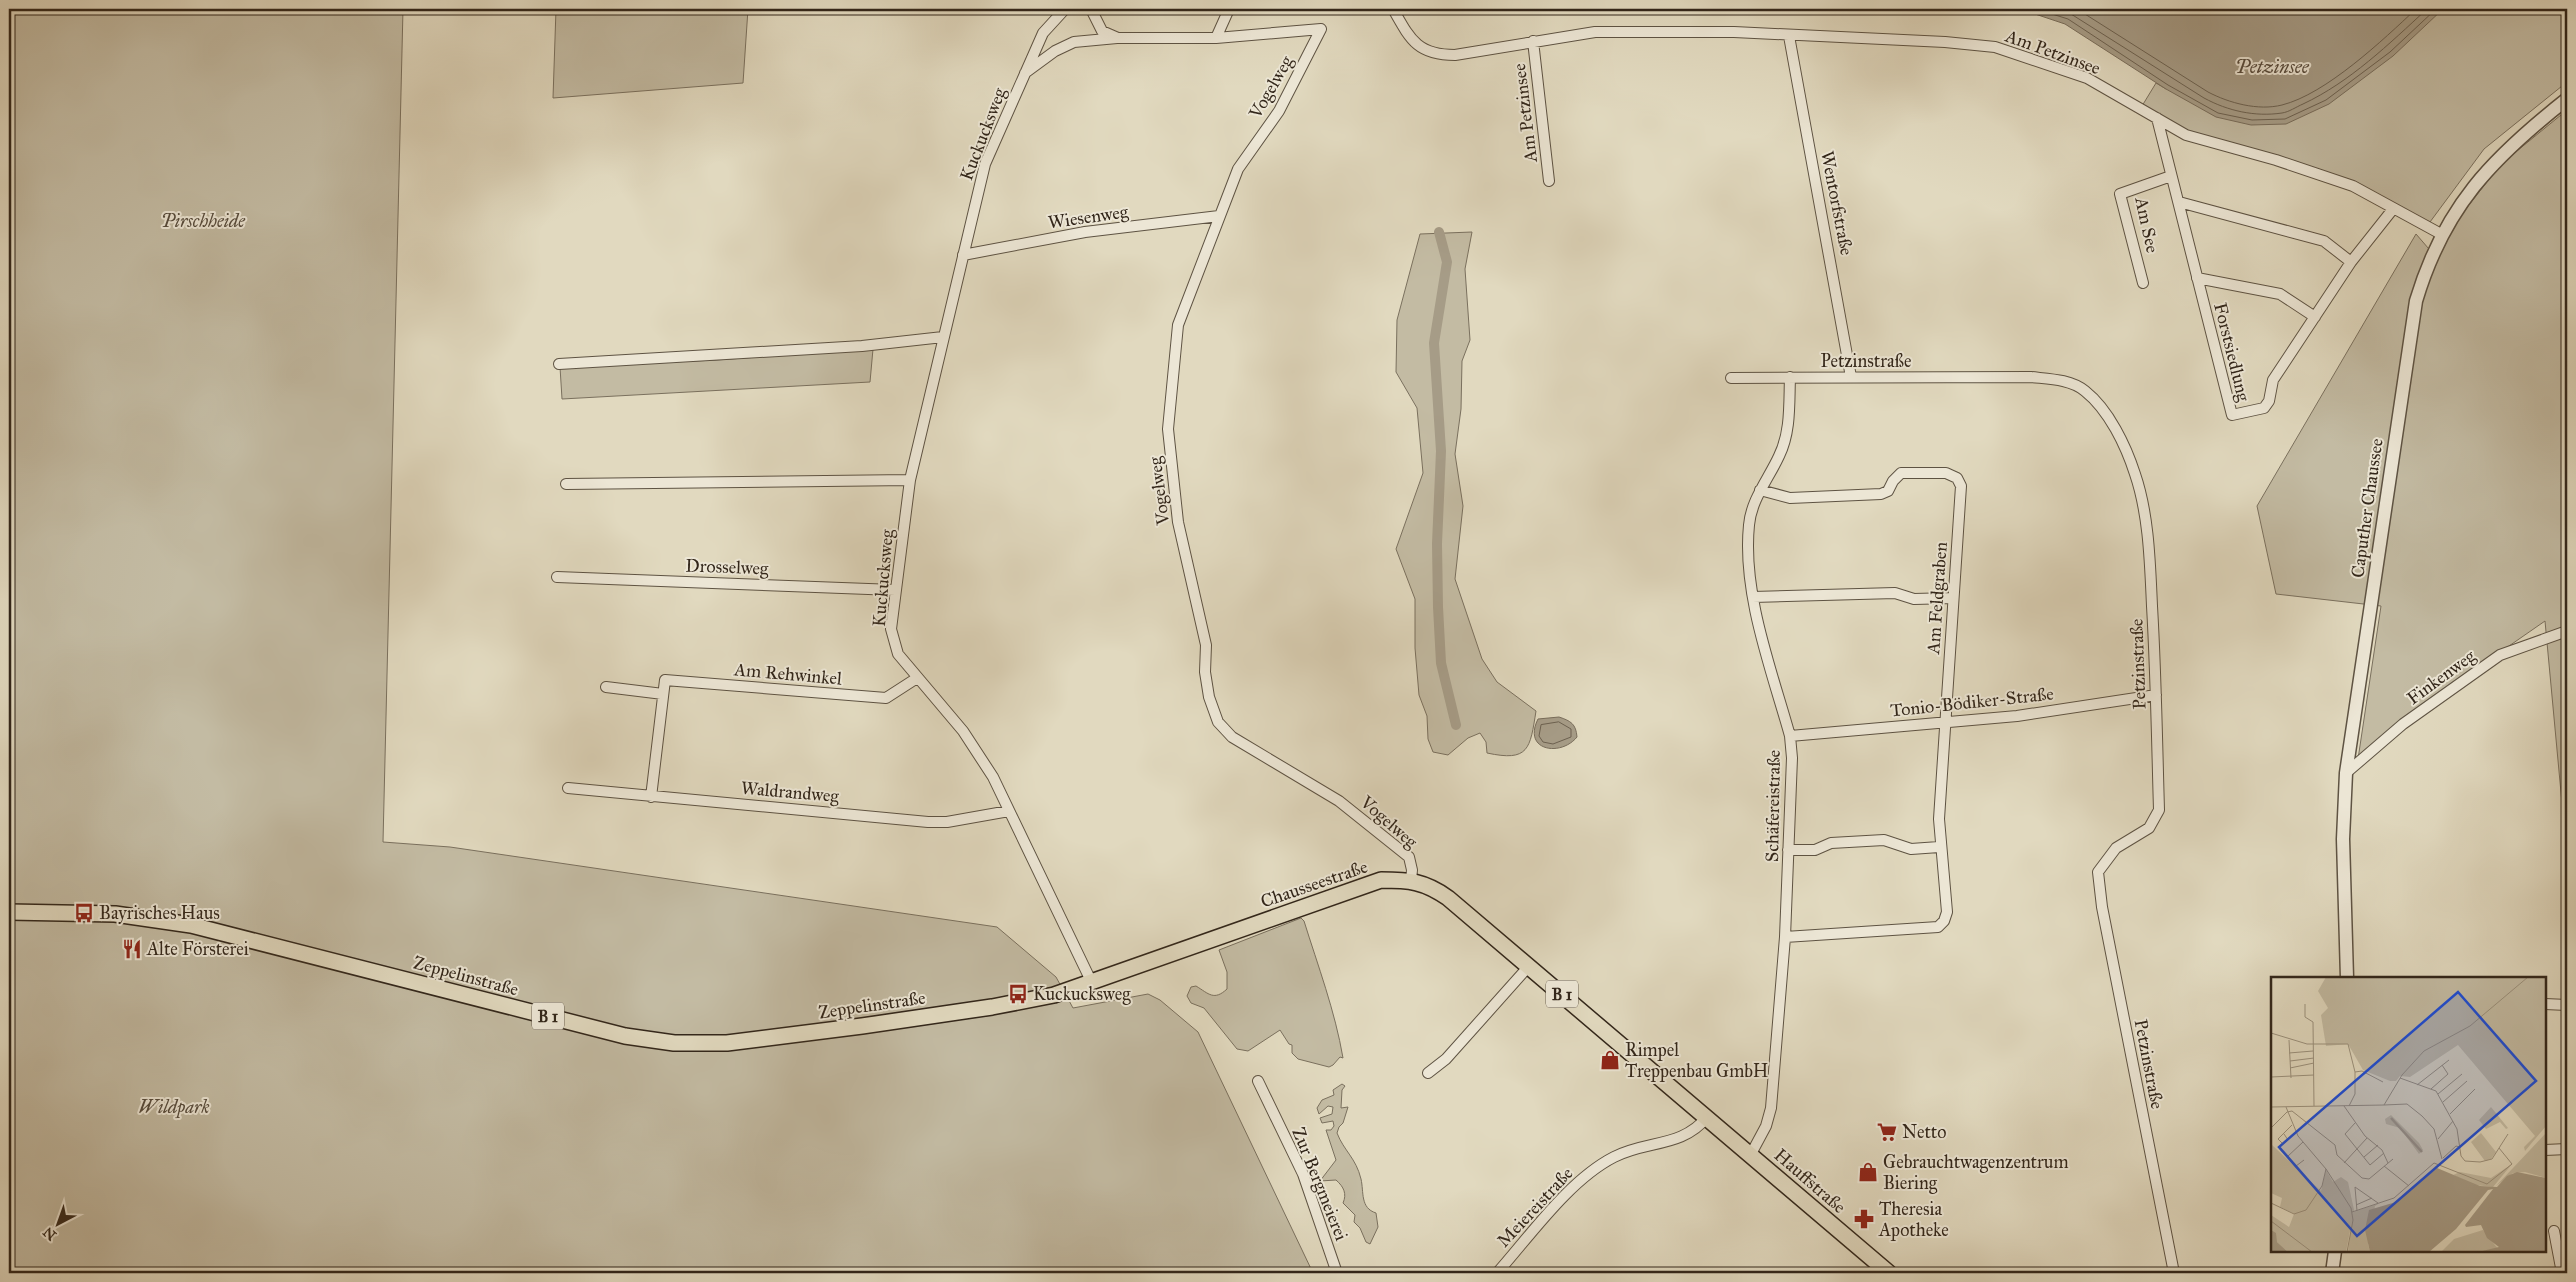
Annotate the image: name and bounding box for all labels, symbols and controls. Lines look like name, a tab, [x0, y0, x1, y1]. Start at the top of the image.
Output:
street label: Am Petzinsee	[2002, 24, 2103, 79]
street label: Vogelweg	[1244, 51, 1299, 124]
water label: Petzinsee	[2235, 55, 2310, 78]
street label: Am Petzinsee	[1508, 62, 1542, 165]
street label: Kuckucksweg	[955, 84, 1012, 184]
street label: Wentorfstraße	[1816, 149, 1858, 257]
street label: Am See	[2130, 194, 2164, 255]
street label: Wiesenweg	[1047, 200, 1130, 234]
park label: Pirschheide	[161, 210, 246, 232]
street label: Forstsiedlung	[2208, 301, 2255, 404]
street label: Petzinstraße	[1821, 350, 1911, 372]
street label: Caputher Chaussee	[2346, 437, 2388, 579]
street label: Vogelweg	[1144, 455, 1175, 527]
street label: Kuckucksweg	[868, 528, 899, 628]
street label: Am Feldgraben	[1922, 541, 1953, 656]
street label: Drosselweg	[685, 555, 769, 580]
street label: Petzinstraße	[2125, 618, 2151, 710]
street label: Finkenweg	[2402, 644, 2481, 710]
street label: Am Rehwinkel	[732, 658, 843, 690]
street label: Tonio-Bödiker-Straße	[1889, 682, 2055, 722]
street label: Schäfereistraße	[1761, 750, 1785, 862]
street label: Waldrandweg	[740, 777, 840, 808]
street label: Vogelweg	[1354, 791, 1423, 854]
street label: Chausseestraße	[1258, 855, 1370, 913]
bus stop icon: Bayrisches Haus	[73, 902, 95, 924]
place label: Bayrisches Haus	[99, 902, 220, 924]
restaurant icon: Alte Försterei	[121, 938, 143, 960]
place label: Alte Försterei	[146, 938, 249, 960]
street label: Zeppelinstraße	[411, 951, 521, 1001]
inset map	[2271, 977, 2546, 1252]
road number: B 1	[1546, 981, 1578, 1008]
bus stop icon: Kuckucksweg	[1007, 983, 1029, 1005]
place label: Kuckucksweg	[1033, 983, 1131, 1006]
street label: Zeppelinstraße	[817, 987, 927, 1023]
road number: B 1	[532, 1002, 564, 1030]
street label: Petzinstraße	[2130, 1017, 2168, 1111]
place label: Rimpel Treppenbau GmbH	[1625, 1039, 1768, 1082]
shop icon: Rimpel Treppenbau GmbH	[1599, 1049, 1621, 1071]
park label: Wildpark	[138, 1096, 210, 1119]
supermarket icon: Netto	[1876, 1121, 1898, 1143]
place label: Netto	[1902, 1121, 1946, 1143]
street label: Zur Bergmeierei	[1286, 1124, 1353, 1244]
street label: Hauffstraße	[1770, 1144, 1850, 1218]
place label: Gebrauchtwagenzentrum Biering	[1883, 1151, 2069, 1195]
shop icon: Gebrauchtwagenzentrum Biering	[1857, 1161, 1879, 1183]
street label: Meiereistraße	[1492, 1162, 1578, 1252]
place label: Theresia Apotheke	[1878, 1198, 1949, 1241]
north arrow	[32, 1200, 82, 1250]
pharmacy icon: Theresia Apotheke	[1853, 1208, 1875, 1230]
text: N	[40, 1223, 60, 1244]

